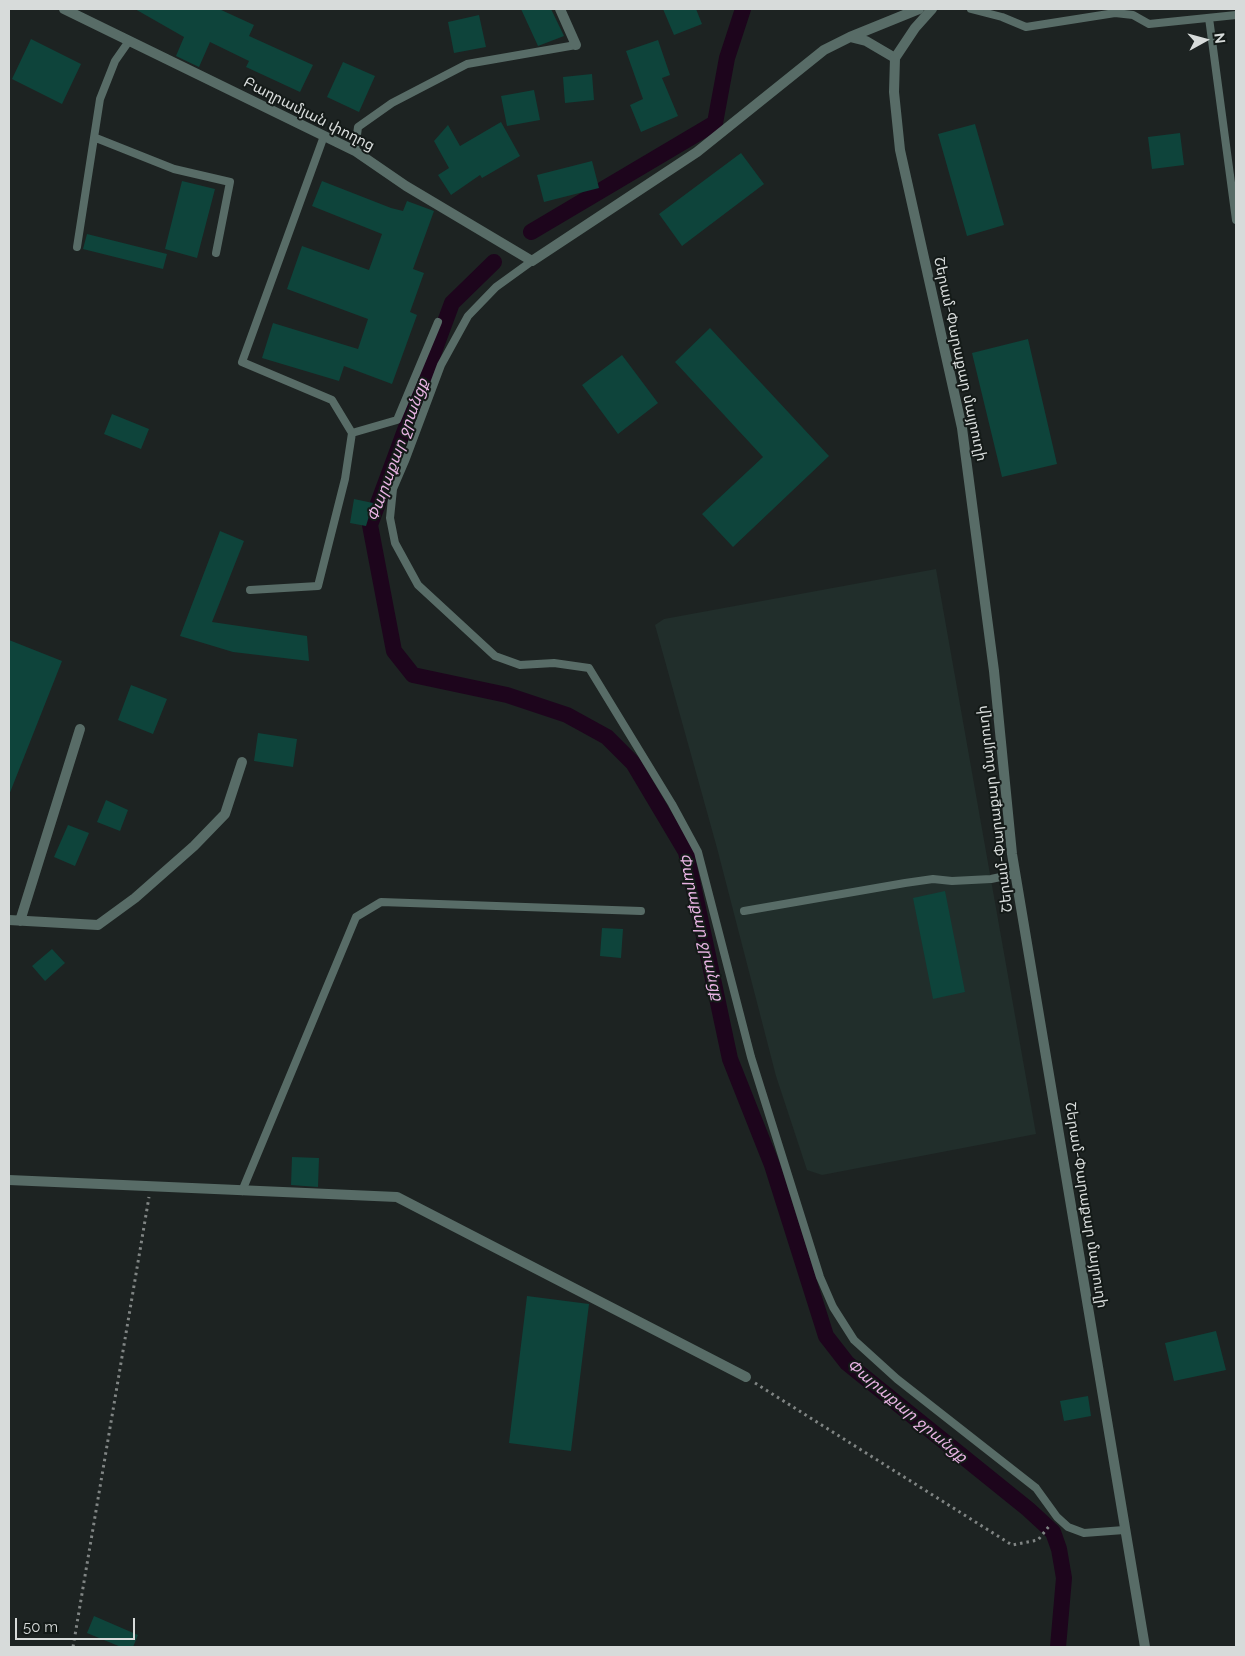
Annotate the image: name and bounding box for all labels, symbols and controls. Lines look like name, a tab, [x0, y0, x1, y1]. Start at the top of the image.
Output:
north arrow	[1180, 15, 1230, 65]
text: N	[1211, 32, 1228, 44]
street label: Բաղրամյան փողոց	[240, 73, 378, 155]
street label: Շերամ-Փարաքար մայրուղի	[930, 255, 990, 463]
water label: Փարաքար ջրանցք	[363, 376, 433, 524]
street label: Շերամ-Փարաքար մայրուղի	[973, 704, 1017, 914]
water label: Փարաքար ջրանցք	[675, 851, 727, 1003]
street label: Շերամ-Փարաքար մայրուղի	[1061, 1101, 1111, 1309]
water label: Փարաքար ջրանցք	[843, 1355, 971, 1467]
scale bar	[18, 1608, 138, 1640]
text: 50 m	[23, 1618, 58, 1636]

